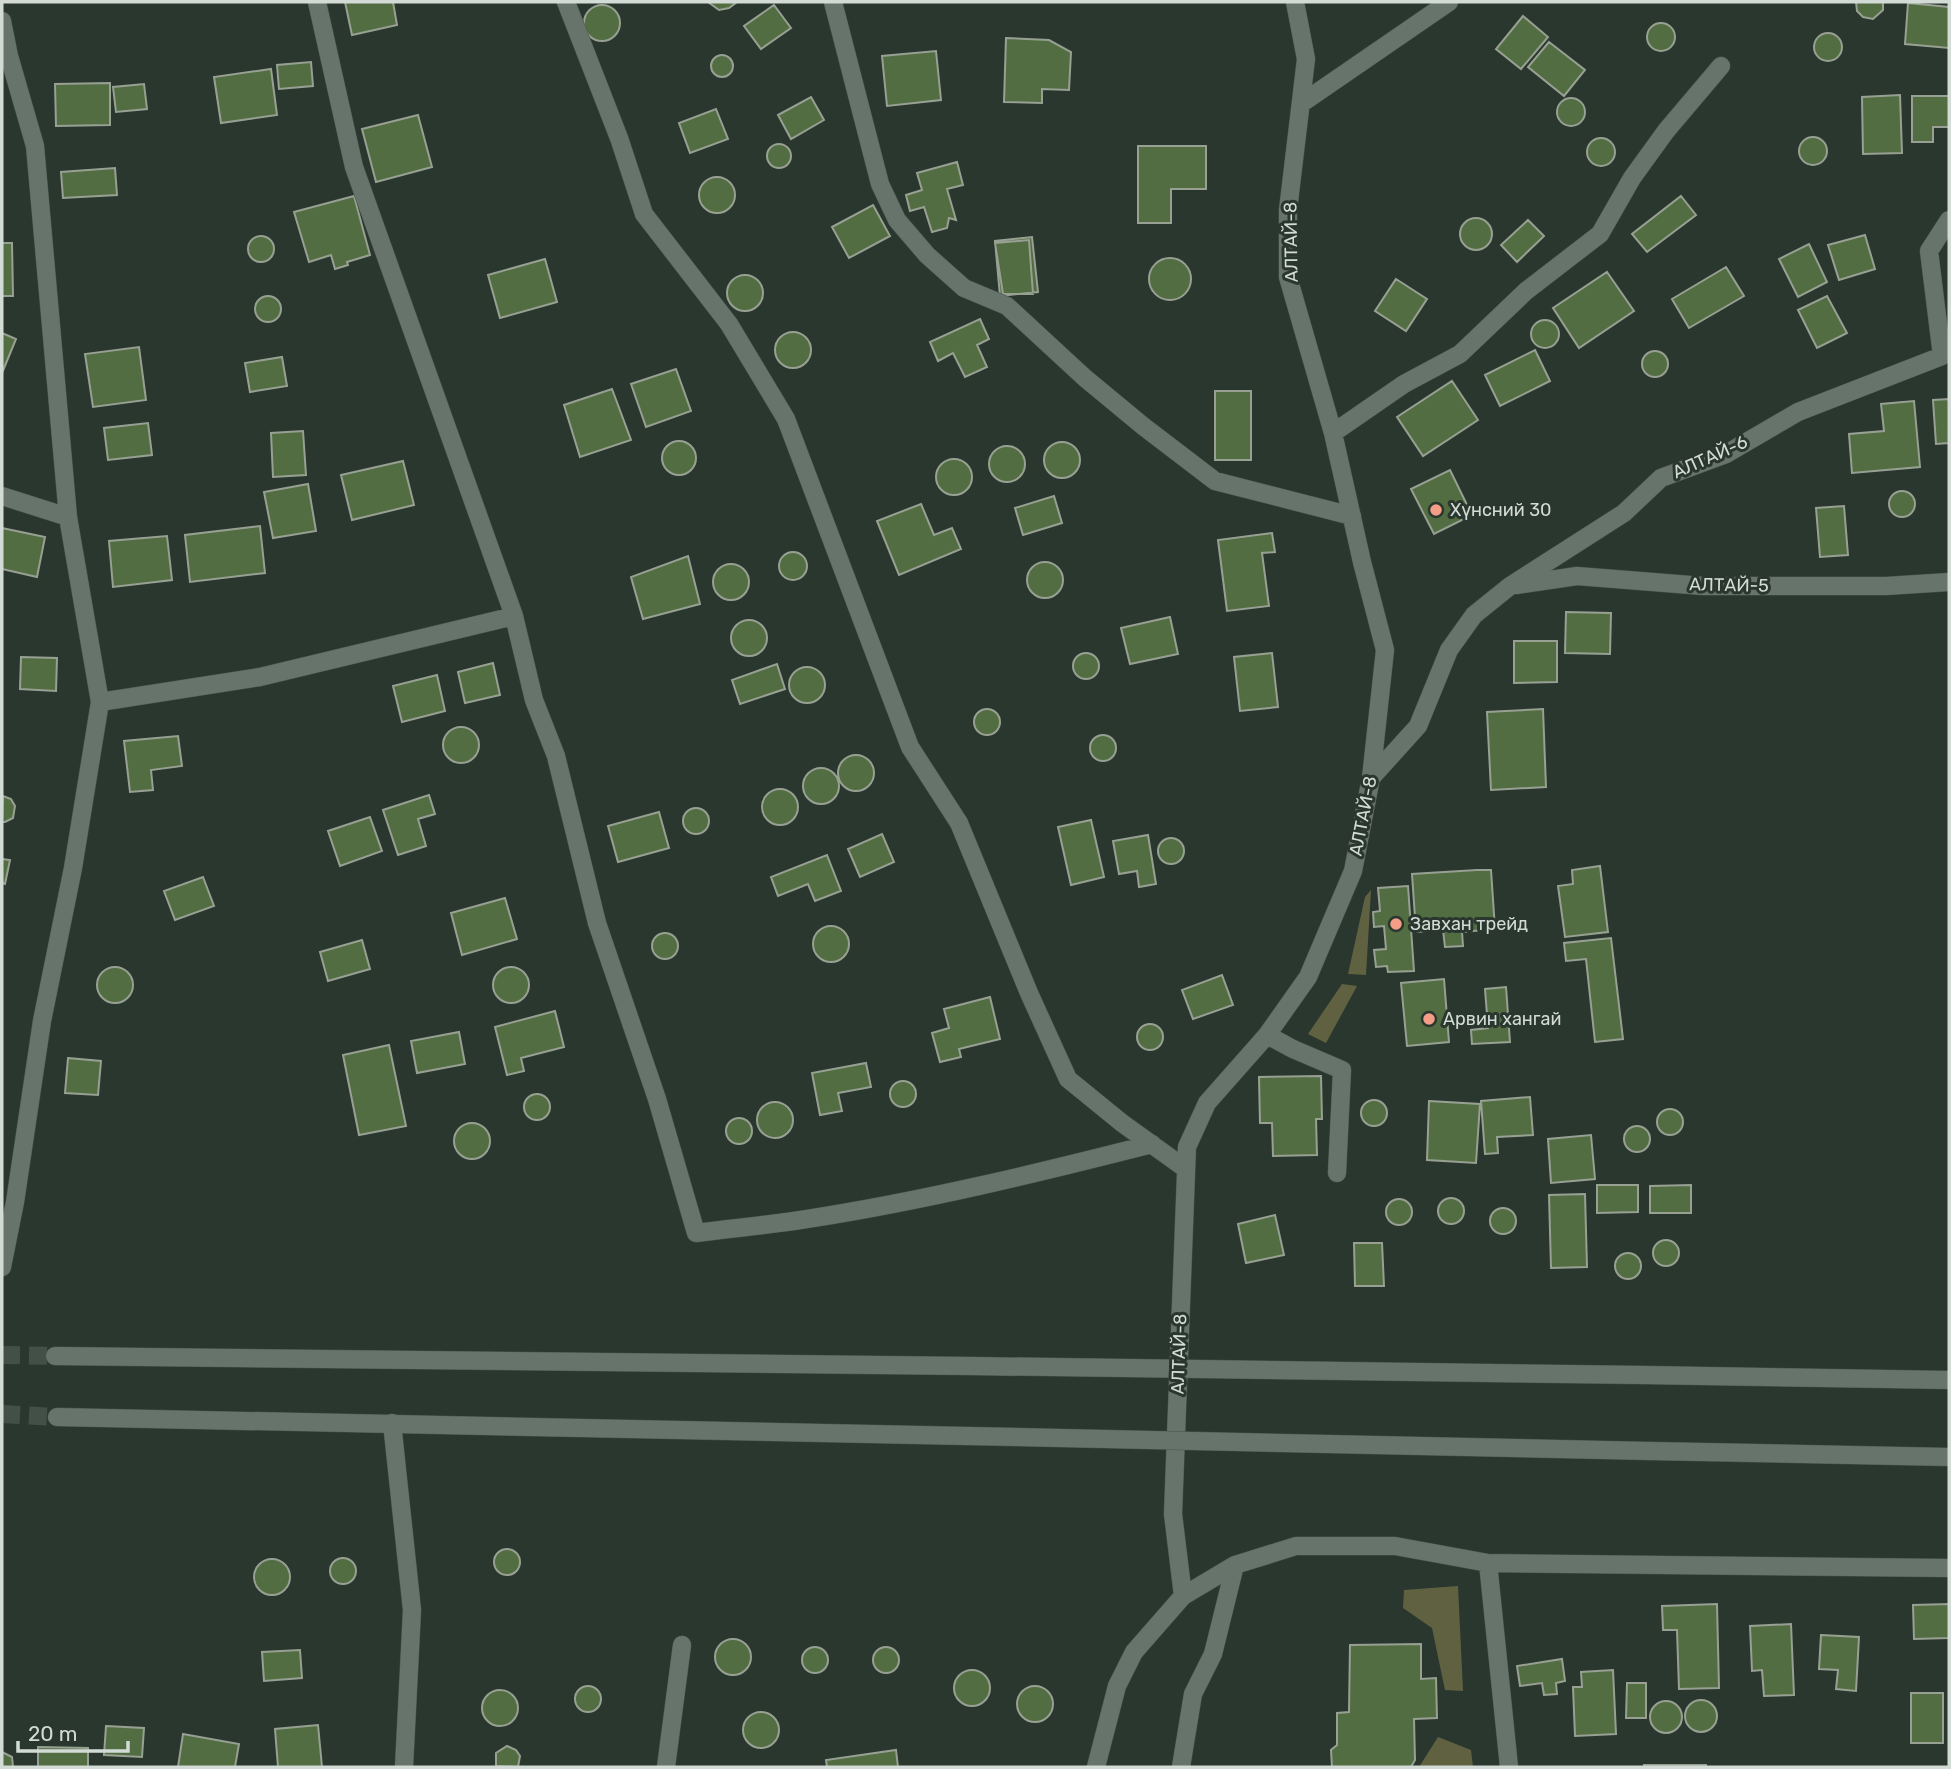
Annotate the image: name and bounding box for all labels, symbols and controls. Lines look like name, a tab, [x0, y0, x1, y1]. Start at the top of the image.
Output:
street label: АЛТАЙ-8	[1279, 202, 1303, 282]
street label: АЛТАЙ-6	[1669, 431, 1751, 483]
place label: Хүнсний 30	[1450, 499, 1551, 521]
marker: Хүнсний 30	[1428, 502, 1444, 518]
street label: АЛТАЙ-5	[1689, 573, 1769, 597]
street label: АЛТАЙ-8	[1345, 774, 1381, 858]
place label: Завхан трейд	[1410, 913, 1528, 935]
marker: Завхан трейд	[1388, 916, 1404, 932]
place label: Арвин хангай	[1443, 1008, 1561, 1030]
marker: Арвин хангай	[1421, 1011, 1437, 1027]
street label: АЛТАЙ-8	[1167, 1313, 1191, 1395]
scale bar	[18, 1710, 128, 1754]
text: 20 m	[28, 1721, 77, 1746]

